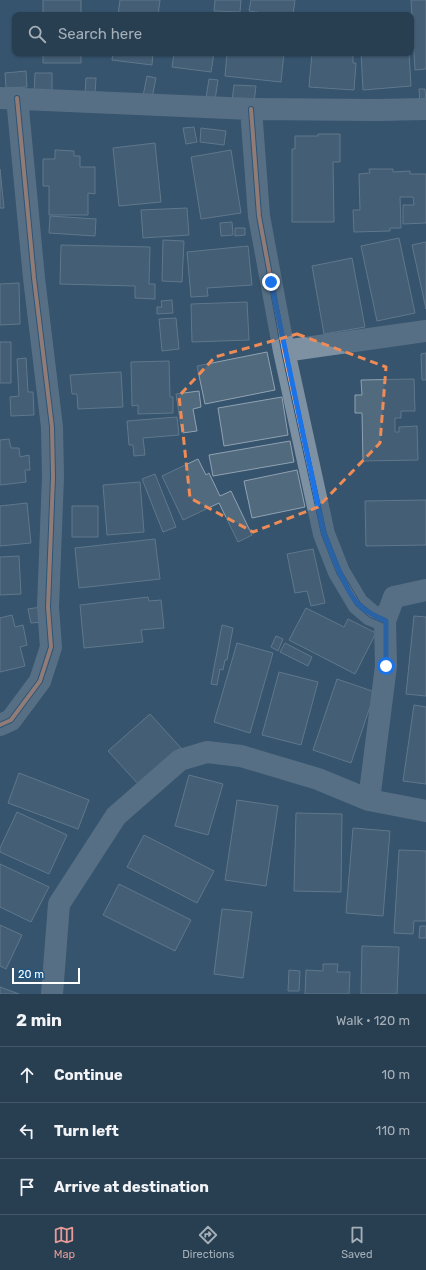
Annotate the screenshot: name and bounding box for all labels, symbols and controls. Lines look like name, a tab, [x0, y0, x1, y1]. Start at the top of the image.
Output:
search box	[12, 12, 414, 56]
icon: search	[26, 23, 48, 45]
text: Search here	[58, 25, 142, 43]
route end	[262, 273, 280, 291]
route start	[377, 657, 395, 675]
scale bar	[12, 966, 80, 985]
text: 20 m	[18, 968, 44, 981]
text: 2 min	[16, 1010, 62, 1030]
text: Walk · 120 m	[336, 1013, 410, 1028]
icon: ahead	[16, 1064, 38, 1086]
text: Continue	[54, 1066, 123, 1084]
text: 10 m	[381, 1067, 410, 1082]
icon: left	[16, 1120, 38, 1142]
text: Turn left	[54, 1122, 119, 1140]
text: 110 m	[376, 1123, 410, 1138]
icon: arrive	[16, 1176, 38, 1198]
text: Arrive at destination	[54, 1178, 209, 1196]
tab: Map	[53, 1224, 75, 1261]
tab: Directions	[182, 1224, 234, 1261]
tab: Saved	[341, 1224, 373, 1261]

